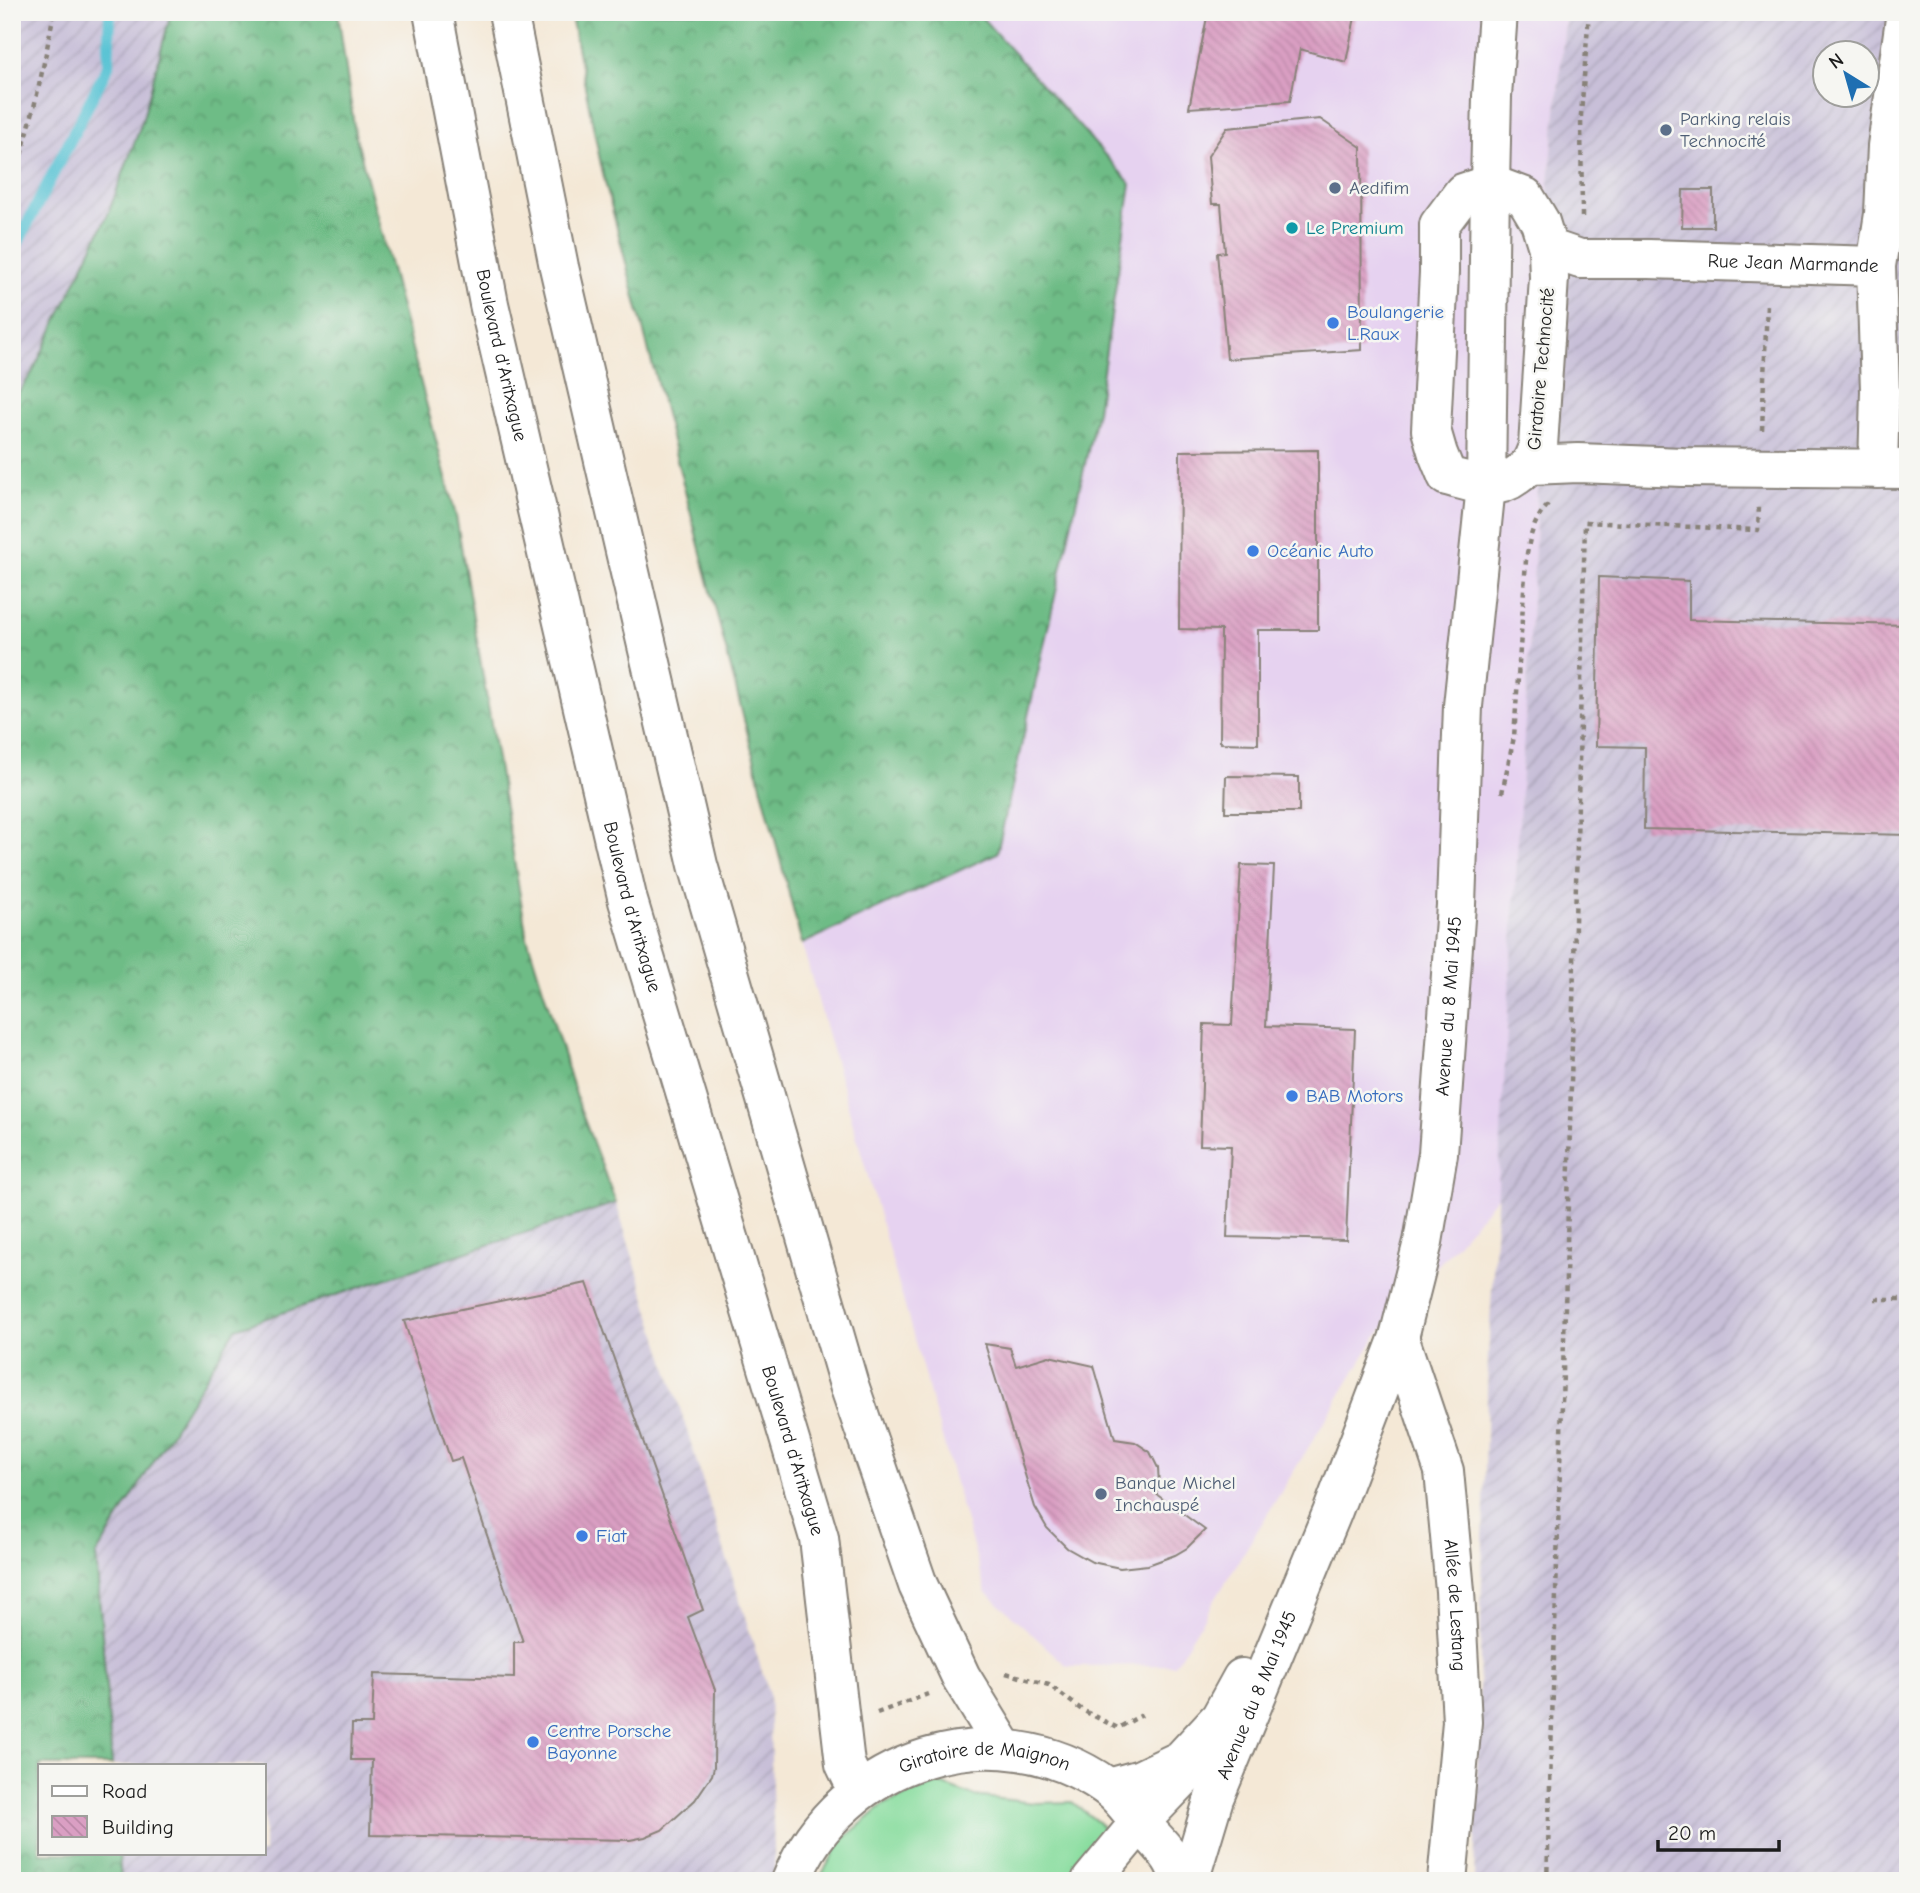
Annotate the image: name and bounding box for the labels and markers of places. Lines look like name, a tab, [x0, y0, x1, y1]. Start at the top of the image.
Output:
place label: Parking relais Technocité	[1680, 108, 1791, 152]
marker: Parking relais Technocité	[1658, 122, 1674, 138]
place label: Aedifim	[1349, 177, 1409, 199]
marker: Aedifim	[1327, 180, 1343, 196]
place label: Le Premium	[1306, 217, 1404, 239]
marker: Le Premium	[1284, 220, 1300, 236]
place label: Boulangerie L.Raux	[1347, 301, 1444, 345]
marker: Boulangerie L.Raux	[1325, 315, 1341, 331]
place label: Océanic Auto	[1267, 540, 1374, 562]
marker: Océanic Auto	[1245, 543, 1261, 559]
place label: BAB Motors	[1306, 1085, 1403, 1107]
marker: BAB Motors	[1284, 1088, 1300, 1104]
place label: Banque Michel Inchauspé	[1115, 1472, 1236, 1516]
marker: Banque Michel Inchauspé	[1093, 1486, 1109, 1502]
place label: Fiat	[596, 1525, 627, 1547]
marker: Fiat	[574, 1528, 590, 1544]
place label: Centre Porsche Bayonne	[547, 1720, 671, 1764]
marker: Centre Porsche Bayonne	[525, 1734, 541, 1750]

